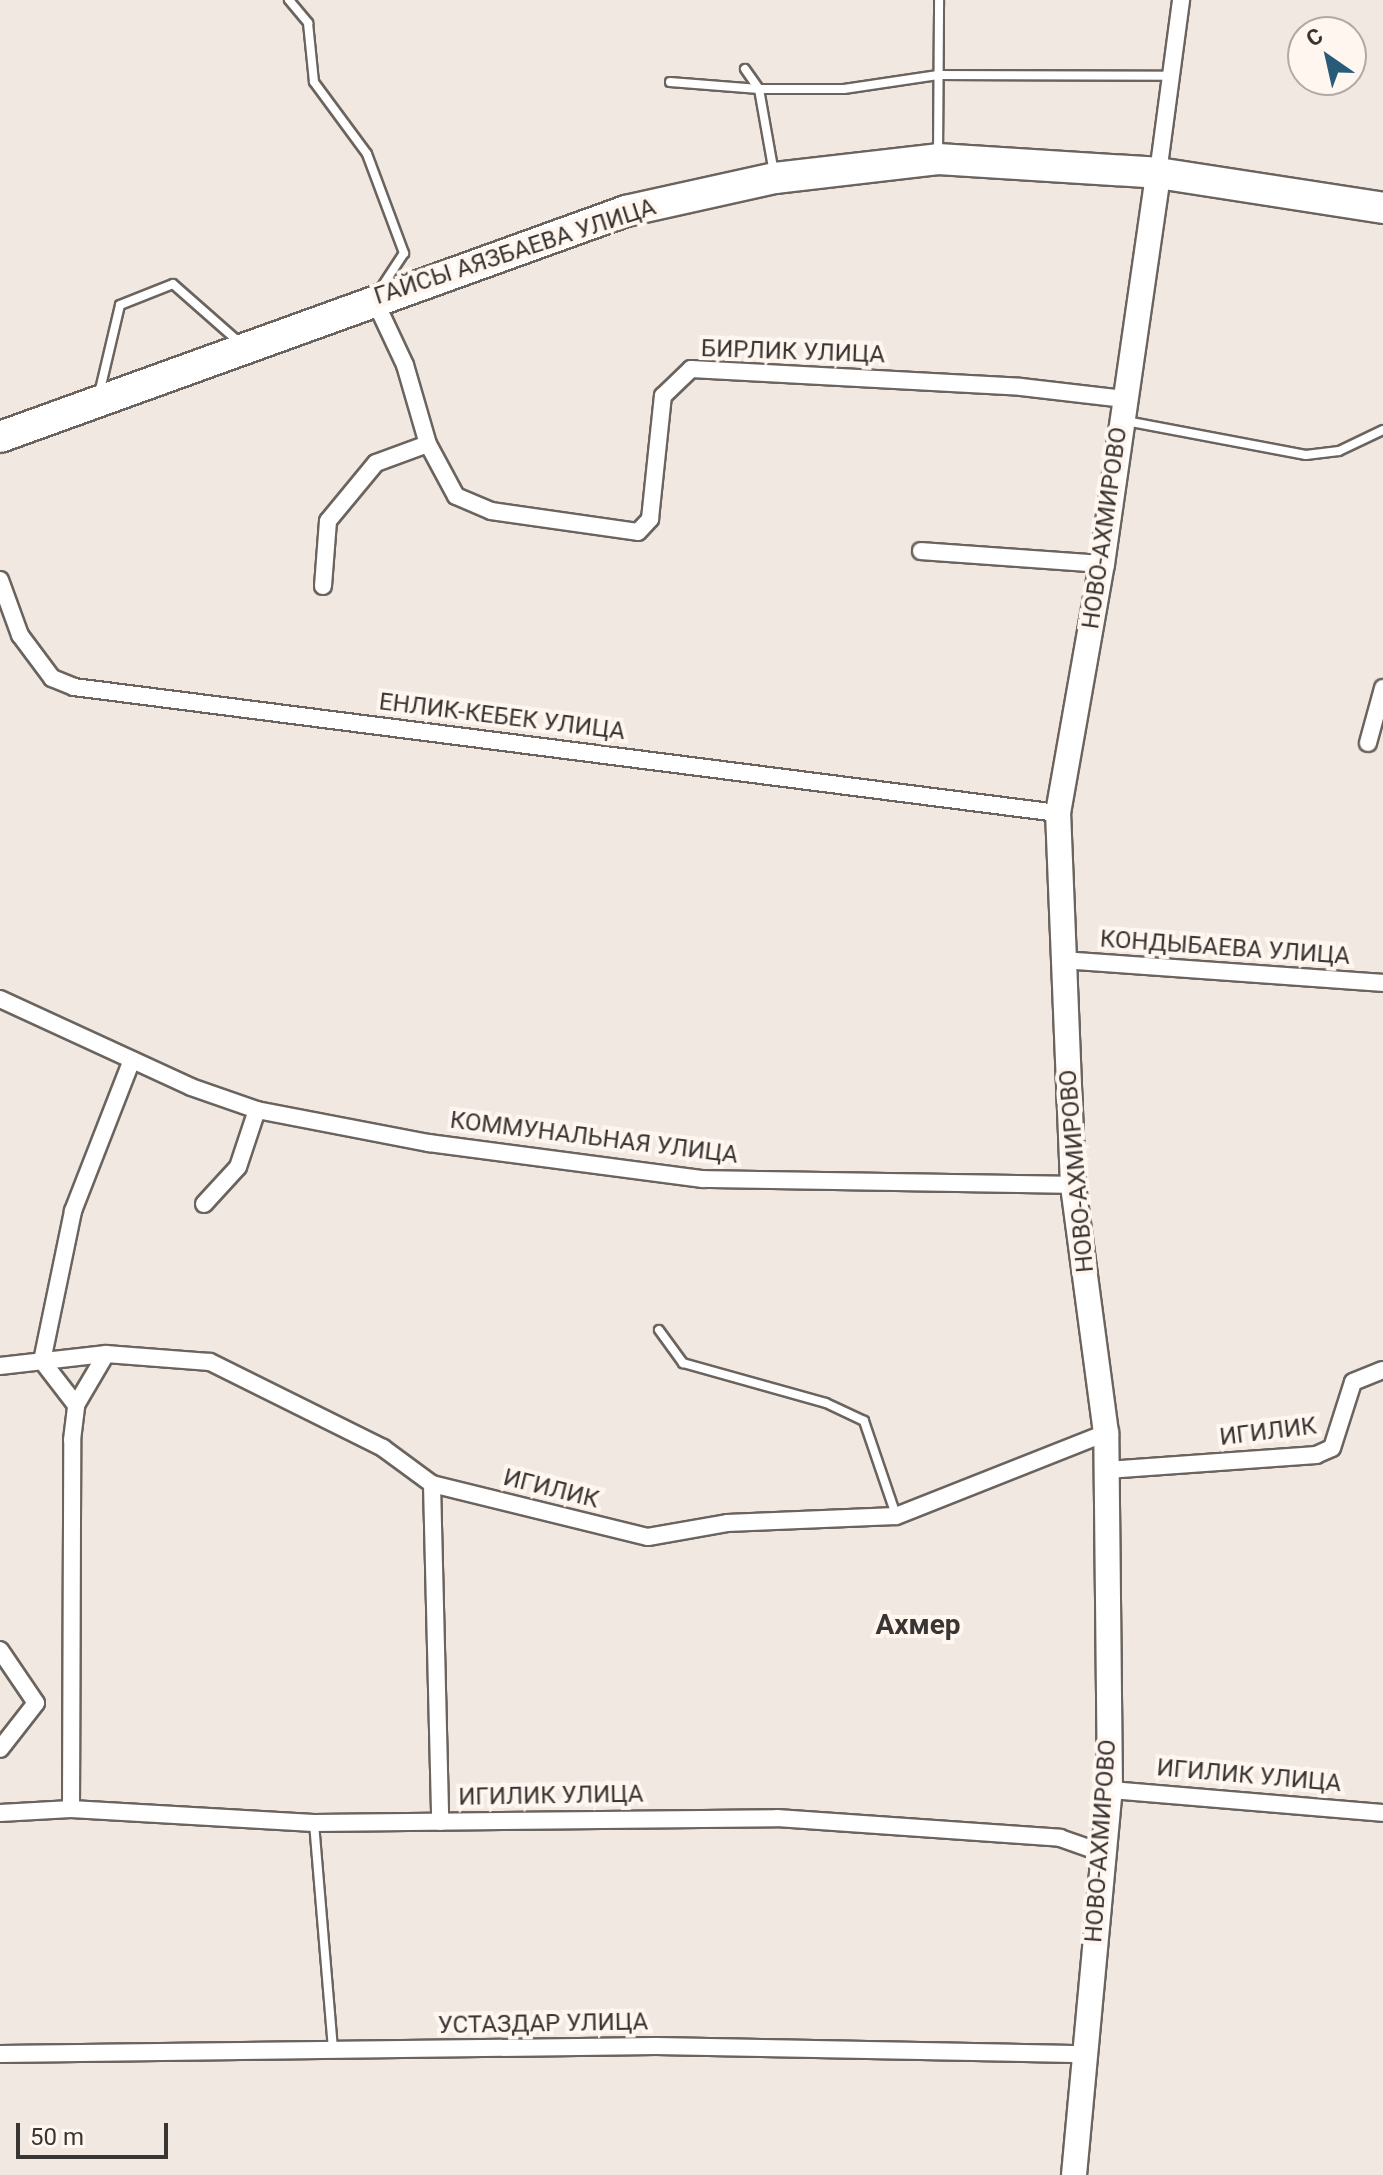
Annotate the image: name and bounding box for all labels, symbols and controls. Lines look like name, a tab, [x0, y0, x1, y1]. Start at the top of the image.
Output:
north arrow	[1287, 16, 1367, 96]
text: С	[1301, 23, 1327, 52]
street label: ГАЙСЫ АЯЗБАЕВА УЛИЦА	[371, 193, 659, 311]
street label: БИРЛИК УЛИЦА	[700, 334, 886, 370]
street label: НОВО-АХМИРОВО	[1077, 425, 1133, 631]
street label: ЕНЛИК-КЕБЕК УЛИЦА	[377, 688, 627, 746]
street label: КОНДЫБАЕВА УЛИЦА	[1099, 925, 1351, 971]
street label: НОВО-АХМИРОВО	[1054, 1068, 1100, 1274]
street label: КОММУНАЛЬНАЯ УЛИЦА	[448, 1106, 740, 1170]
street label: ИГИЛИК	[1218, 1412, 1318, 1452]
street label: ИГИЛИК	[500, 1463, 602, 1515]
district label: Ахмер	[875, 1608, 961, 1642]
street label: НОВО-АХМИРОВО	[1080, 1738, 1122, 1944]
street label: ИГИЛИК УЛИЦА	[1155, 1754, 1343, 1798]
street label: ИГИЛИК УЛИЦА	[458, 1780, 644, 1812]
street label: УСТАЗДАР УЛИЦА	[438, 2008, 648, 2040]
scale bar	[20, 2107, 172, 2157]
text: 50 m	[30, 2123, 84, 2151]

